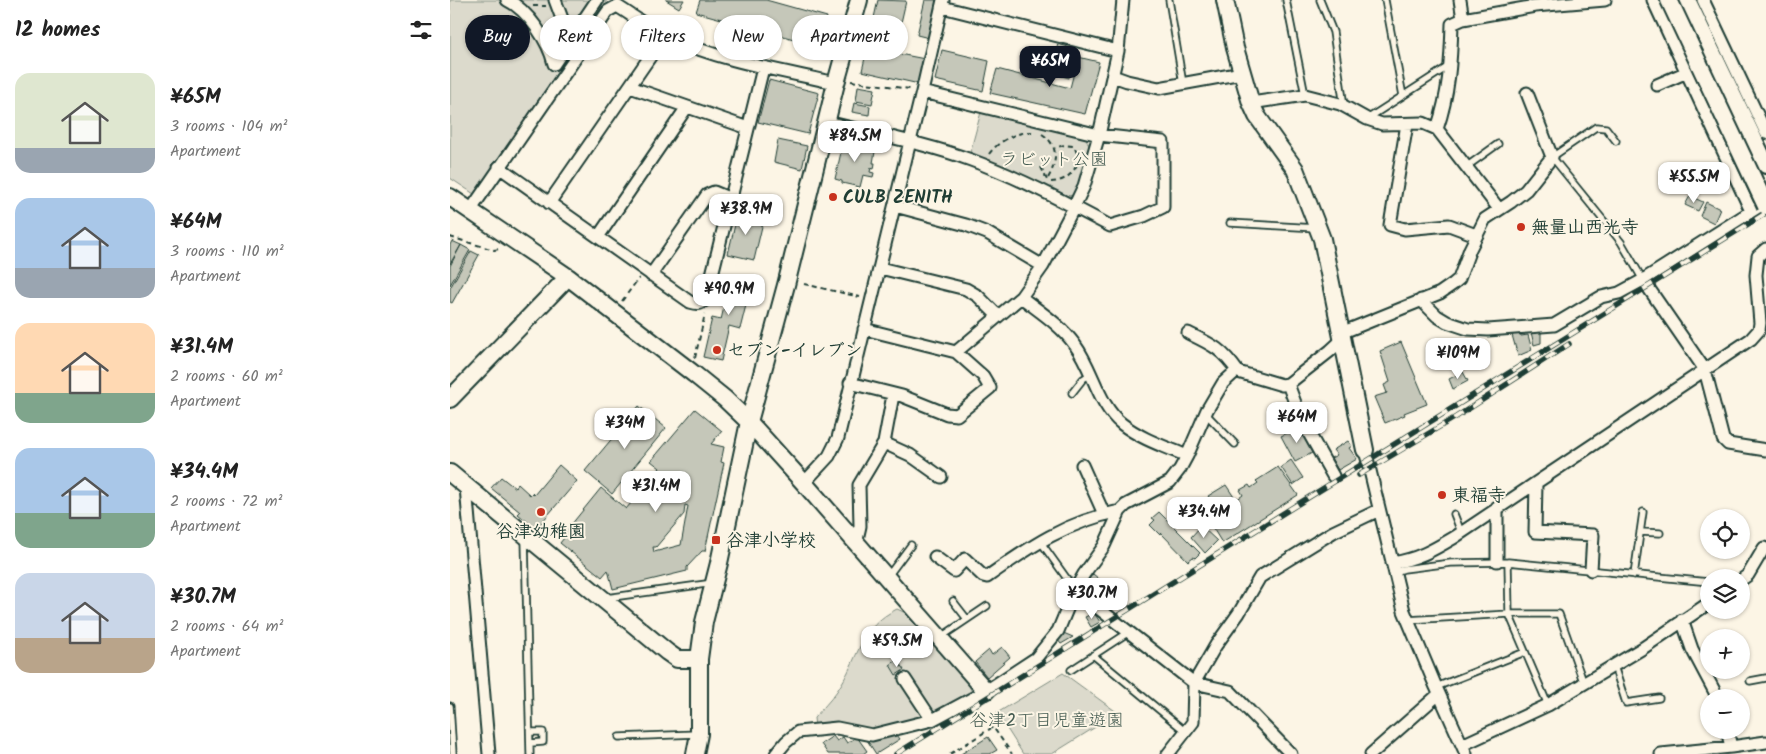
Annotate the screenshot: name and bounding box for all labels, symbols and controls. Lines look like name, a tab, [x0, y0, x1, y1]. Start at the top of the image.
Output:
text: 12 homes	[15, 14, 100, 47]
chip: Buy	[465, 15, 530, 60]
chip: Rent	[540, 15, 611, 60]
chip: Filters	[621, 15, 704, 60]
chip: New	[714, 15, 782, 60]
chip: Apartment	[792, 15, 908, 60]
icon: filters	[407, 16, 435, 44]
pin: ¥65M	[1020, 46, 1080, 88]
text: ¥65M	[1031, 49, 1069, 74]
text: ¥65M	[170, 81, 221, 114]
icon: home	[55, 93, 115, 153]
text: 3 rooms · 104 m²	[170, 114, 287, 139]
pin: ¥84.5M	[814, 120, 896, 163]
text: ¥84.5M	[829, 124, 881, 149]
text: Apartment	[170, 139, 241, 164]
park label: ラビット公園	[1000, 146, 1108, 175]
pin: ¥55.5M	[1653, 162, 1735, 204]
text: ¥55.5M	[1669, 165, 1719, 190]
place label: CULB ZENITH	[843, 184, 953, 213]
marker: CULB ZENITH	[827, 191, 839, 203]
pin: ¥38.9M	[705, 194, 787, 236]
text: ¥38.9M	[720, 197, 772, 222]
text: ¥64M	[170, 206, 222, 239]
place label: 無量山西光寺	[1531, 214, 1639, 243]
icon: home	[55, 218, 115, 278]
marker: 無量山西光寺	[1515, 221, 1527, 233]
text: 3 rooms · 110 m²	[170, 239, 284, 264]
text: Apartment	[170, 264, 241, 289]
pin: ¥90.9M	[688, 274, 770, 316]
text: ¥90.9M	[704, 277, 754, 302]
text: ¥31.4M	[170, 331, 233, 364]
place label: セブン-イレブン	[727, 337, 863, 366]
pin: ¥109M	[1423, 338, 1493, 380]
text: ¥109M	[1436, 341, 1480, 366]
icon: home	[55, 343, 115, 403]
marker: セブン-イレブン	[711, 344, 723, 356]
text: 2 rooms · 60 m²	[170, 364, 283, 389]
text: Apartment	[170, 389, 241, 414]
pin: ¥64M	[1267, 402, 1327, 444]
text: ¥64M	[1277, 405, 1317, 430]
pin: ¥34M	[595, 408, 655, 450]
text: ¥34M	[605, 411, 645, 436]
text: ¥34.4M	[170, 456, 238, 489]
icon: home	[55, 468, 115, 528]
pin: ¥31.4M	[615, 470, 697, 513]
text: ¥31.4M	[632, 474, 680, 499]
place label: 東福寺	[1452, 482, 1506, 511]
text: 2 rooms · 72 m²	[170, 489, 282, 514]
marker: 東福寺	[1436, 489, 1448, 501]
pin: ¥34.4M	[1163, 496, 1245, 539]
text: ¥34.4M	[1178, 500, 1230, 525]
marker: 谷津幼稚園	[535, 506, 547, 518]
map controls	[1700, 509, 1750, 739]
button: locate	[1700, 509, 1750, 559]
text: Apartment	[170, 514, 241, 539]
place label: 谷津幼稚園	[496, 518, 586, 547]
place label: 谷津小学校	[726, 527, 816, 556]
marker: 谷津小学校	[710, 534, 722, 546]
button: layers	[1700, 569, 1750, 619]
pin: ¥30.7M	[1051, 578, 1133, 620]
text: ¥30.7M	[170, 581, 236, 614]
text: ¥30.7M	[1067, 581, 1117, 606]
icon: home	[55, 593, 115, 653]
text: 2 rooms · 64 m²	[170, 614, 283, 639]
pin: ¥59.5M	[856, 626, 938, 668]
text: ¥59.5M	[872, 629, 922, 654]
button: +	[1700, 629, 1750, 679]
text: Apartment	[170, 639, 241, 664]
button: −	[1700, 689, 1750, 739]
park label: 谷津2丁目児童遊園	[970, 707, 1124, 736]

